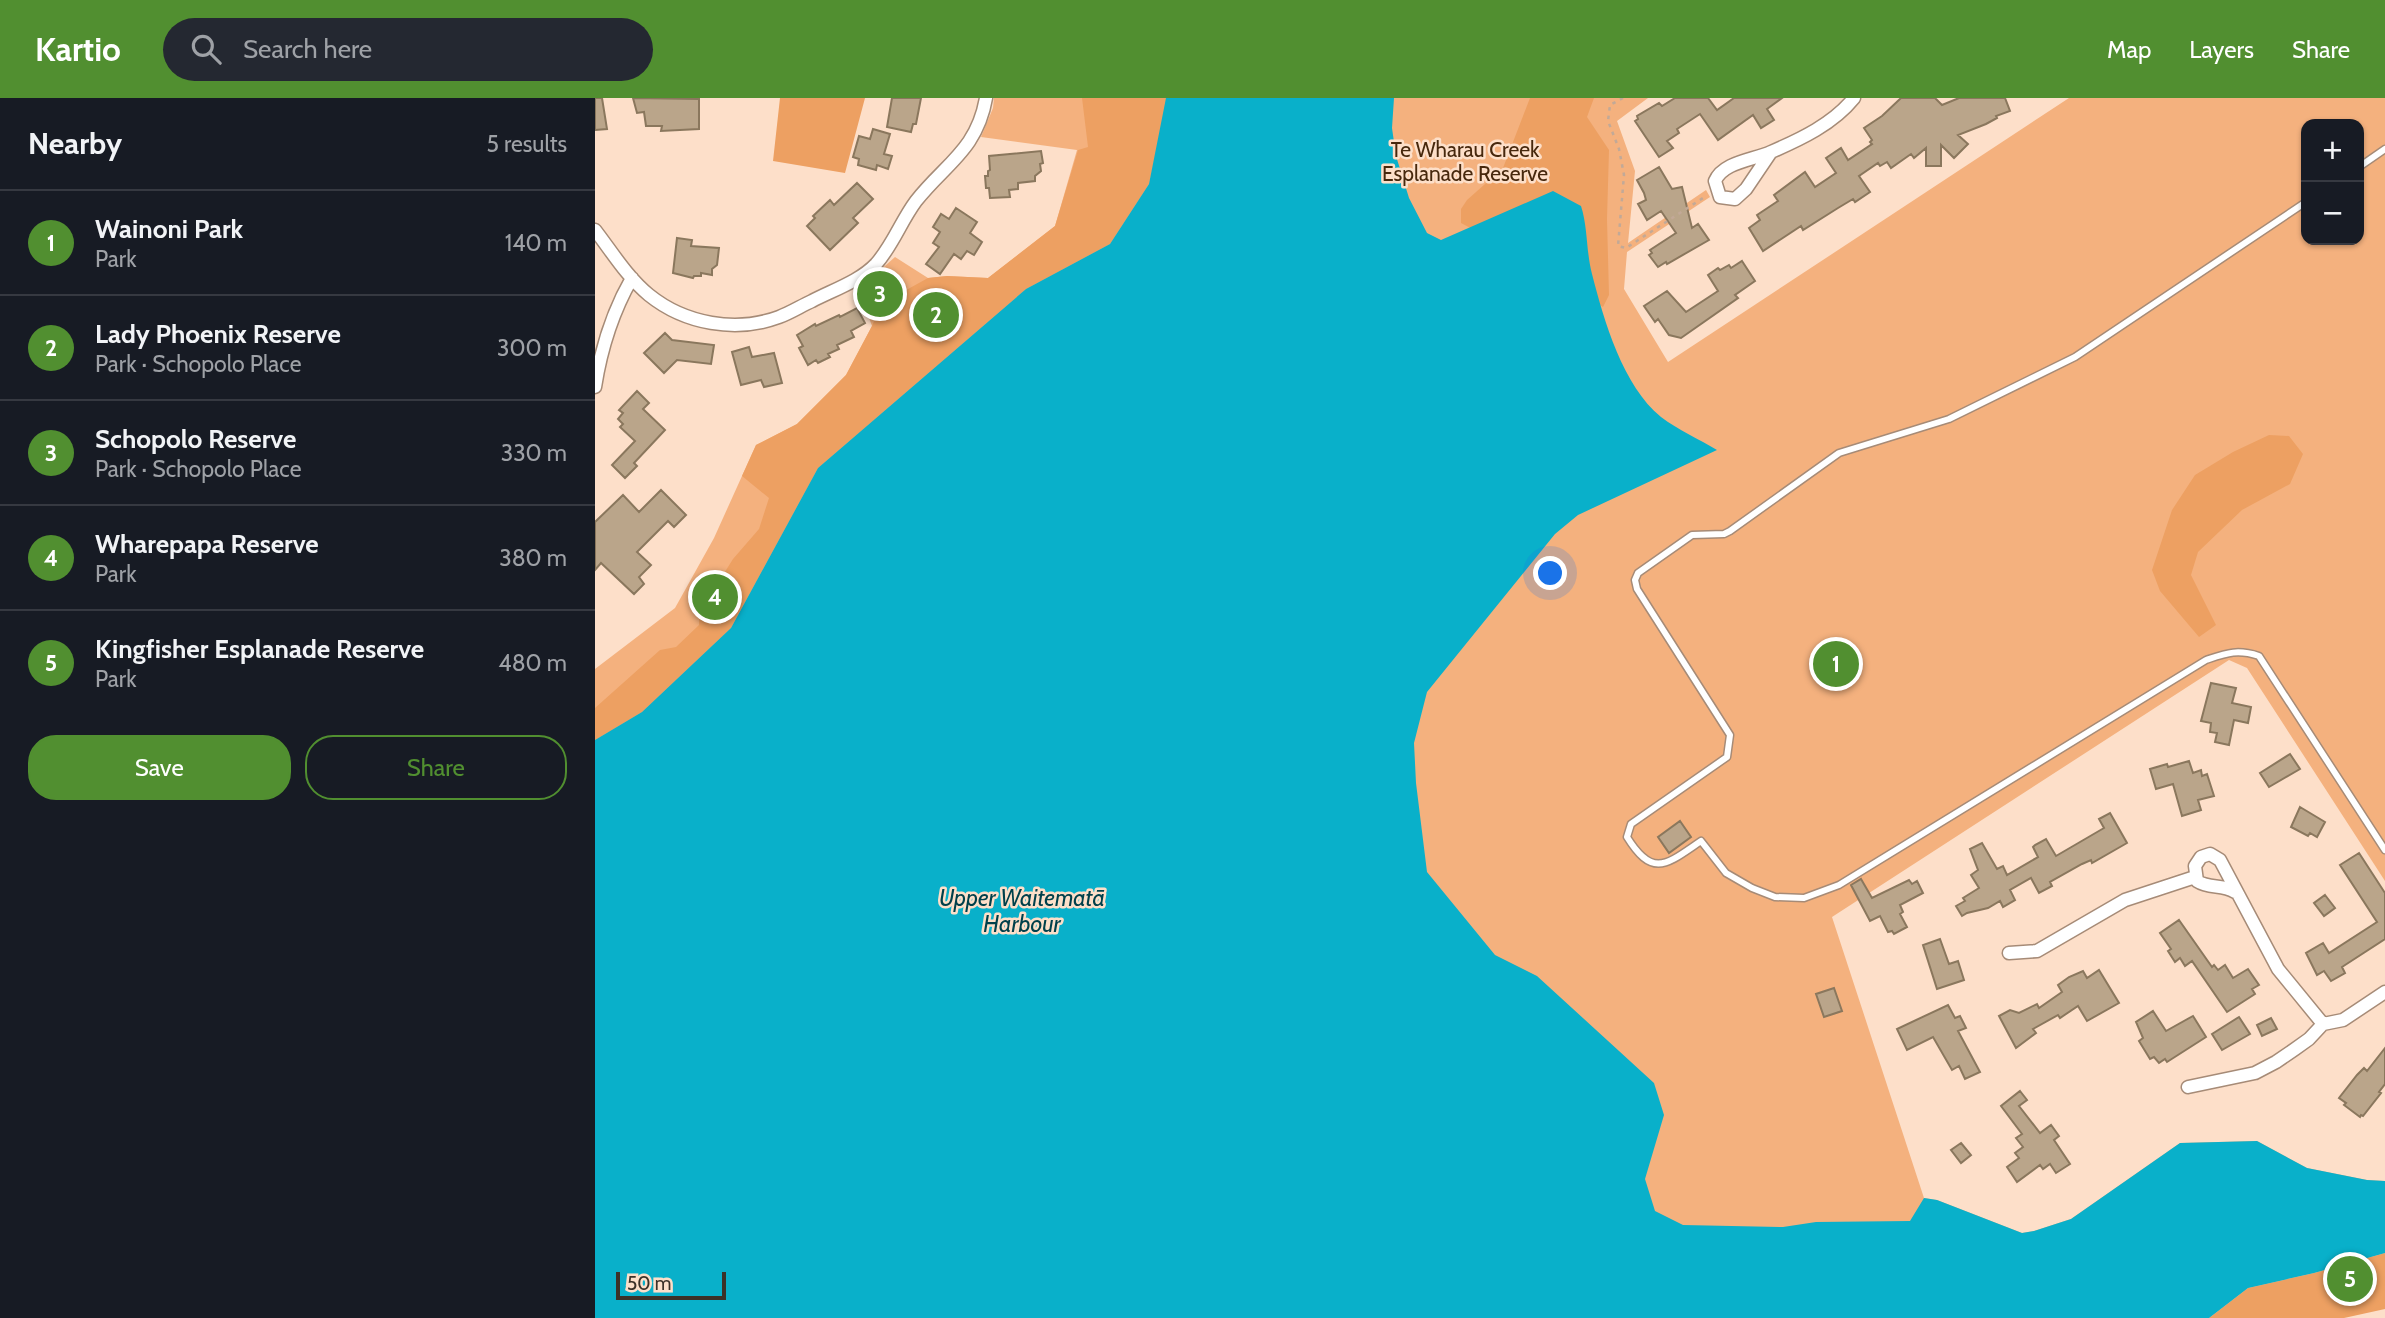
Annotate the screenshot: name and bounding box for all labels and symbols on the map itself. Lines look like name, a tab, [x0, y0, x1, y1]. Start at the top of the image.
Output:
park label: Te Wharau Creek Esplanade Reserve	[1382, 137, 1548, 186]
pin: 3	[857, 268, 903, 320]
pin: 2	[913, 289, 959, 341]
your location	[1533, 556, 1567, 590]
pin: 4	[692, 571, 738, 623]
pin: 1	[1813, 638, 1859, 690]
water label: Upper Waitematā Harbour	[939, 884, 1105, 938]
pin: 5	[2327, 1253, 2373, 1305]
scale bar	[616, 1269, 726, 1301]

